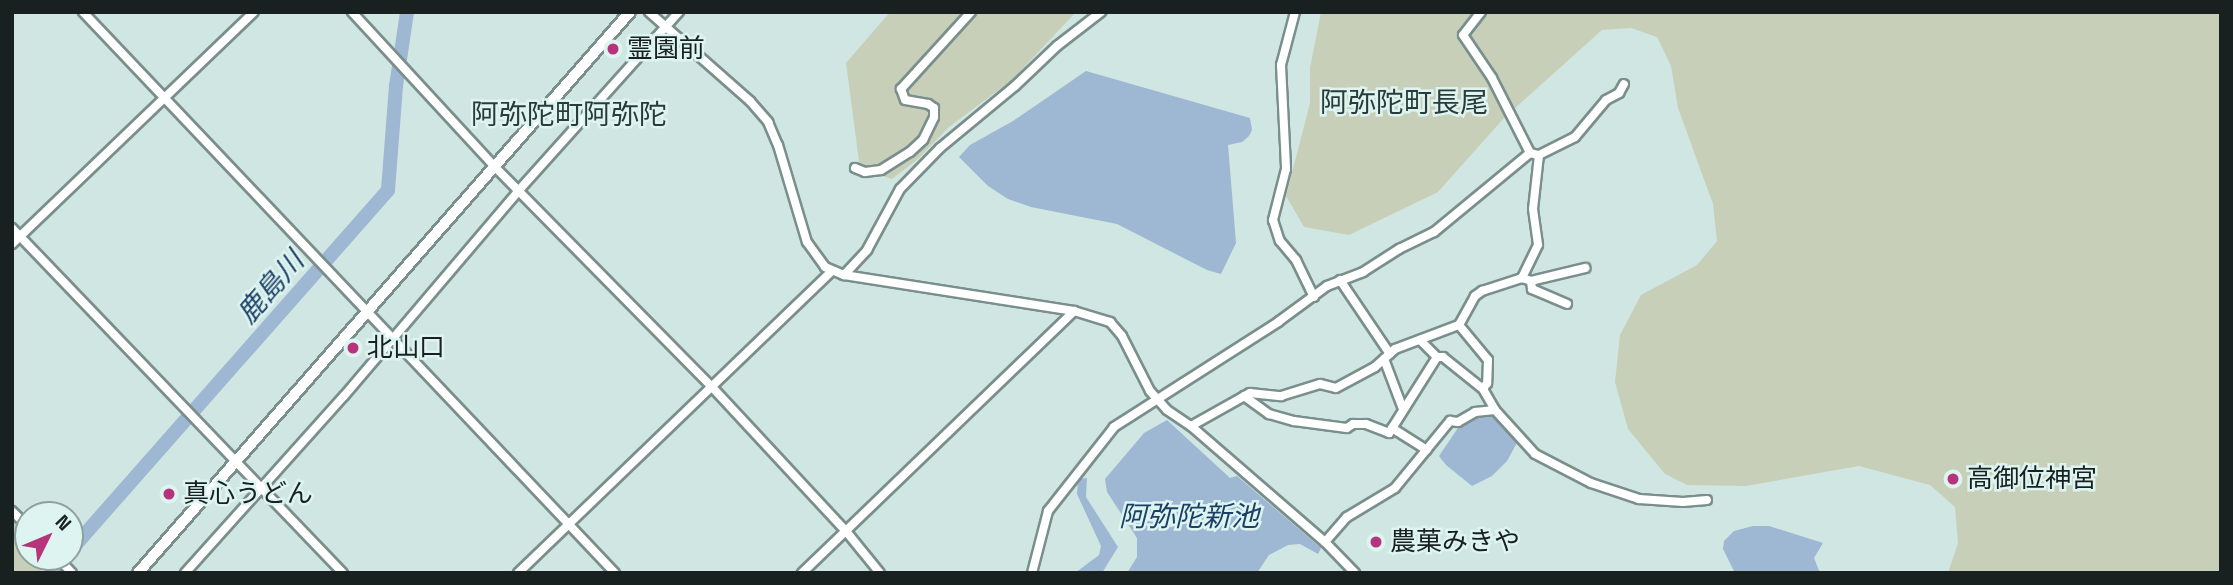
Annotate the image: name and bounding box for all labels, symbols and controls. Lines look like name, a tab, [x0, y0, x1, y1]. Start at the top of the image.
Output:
place label: 霊園前	[627, 33, 705, 65]
marker: 霊園前	[605, 41, 621, 57]
district label: 阿弥陀町長尾	[1320, 85, 1488, 119]
district label: 阿弥陀町阿弥陀	[471, 97, 667, 131]
water label: 鹿島川	[230, 244, 310, 330]
place label: 北山口	[367, 332, 445, 364]
marker: 北山口	[345, 340, 361, 356]
place label: 高御位神宮	[1967, 463, 2097, 495]
marker: 高御位神宮	[1945, 471, 1961, 487]
place label: 真心うどん	[183, 478, 313, 510]
marker: 真心うどん	[161, 486, 177, 502]
water label: 阿弥陀新池	[1119, 499, 1259, 533]
north arrow	[14, 501, 84, 571]
text: N	[50, 510, 77, 536]
place label: 農菓みきや	[1390, 526, 1520, 558]
marker: 農菓みきや	[1368, 534, 1384, 550]

